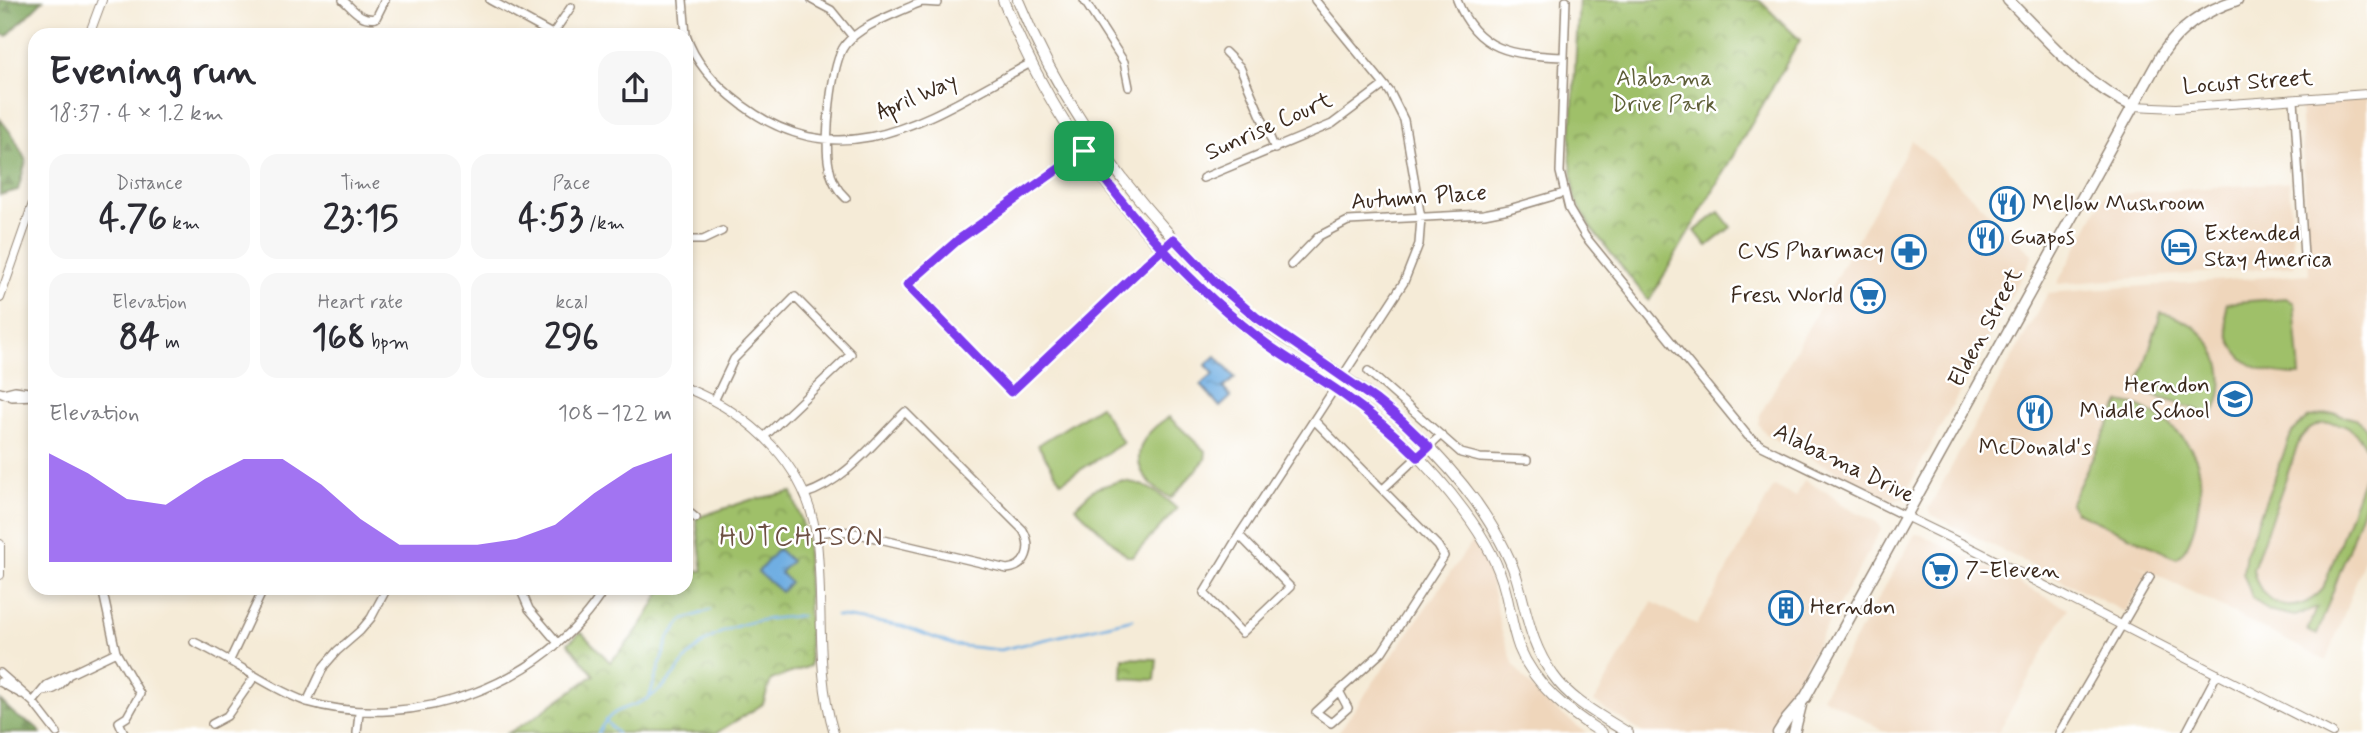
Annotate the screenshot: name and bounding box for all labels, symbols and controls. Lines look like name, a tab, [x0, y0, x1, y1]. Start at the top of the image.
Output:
text: Evening run	[49, 48, 256, 97]
button: share	[598, 51, 672, 125]
street label: Locust Street	[2182, 63, 2315, 103]
park label: Alabama Drive Park	[1611, 64, 1717, 120]
street label: April Way	[872, 67, 962, 128]
street label: Sunrise Court	[1201, 85, 1338, 168]
text: 18:37 · 4 × 1.2 km	[49, 99, 224, 129]
pin	[1054, 121, 1114, 181]
icon: arrive	[1065, 132, 1103, 170]
text: Distance	[116, 171, 183, 196]
text: Time	[341, 171, 380, 196]
text: Pace	[553, 171, 590, 196]
street label: Autumn Place	[1350, 178, 1488, 218]
restaurant icon: Mellow Mushroom	[1988, 185, 2026, 223]
place label: Mellow Mushroom	[2032, 189, 2205, 219]
text: 4.76	[99, 196, 167, 242]
text: 23:15	[323, 196, 398, 242]
text: 4:53	[518, 196, 584, 242]
text: km	[167, 211, 200, 236]
text: /km	[584, 211, 625, 236]
restaurant icon: Guapos	[1967, 219, 2005, 257]
place label: Extended Stay America	[2204, 219, 2332, 275]
place label: Guapos	[2010, 223, 2075, 253]
hotel icon: Extended Stay America	[2160, 228, 2198, 266]
pharmacy icon: CVS Pharmacy	[1890, 233, 1928, 271]
place label: CVS Pharmacy	[1737, 237, 1884, 267]
street label: Elden Street	[1942, 263, 2030, 393]
supermarket icon: Fresh World	[1849, 277, 1887, 315]
place label: Fresh World	[1731, 281, 1843, 311]
text: Elevation	[112, 290, 187, 315]
text: Heart rate	[318, 290, 403, 315]
text: kcal	[556, 290, 587, 315]
text: 84	[119, 315, 160, 361]
text: 168	[312, 315, 366, 361]
text: 296	[544, 315, 599, 361]
text: m	[160, 330, 180, 355]
text: bpm	[366, 330, 409, 355]
place label: Herndon Middle School	[2080, 371, 2210, 427]
school or university icon: Herndon Middle School	[2216, 380, 2254, 418]
restaurant icon: McDonald's	[2016, 394, 2054, 432]
text: Elevation	[49, 399, 140, 429]
text: 108–122 m	[558, 399, 672, 429]
street label: Alabama Drive	[1768, 417, 1920, 511]
place label: McDonald's	[1979, 433, 2091, 463]
district label: HUTCHISON	[719, 521, 885, 555]
supermarket icon: 7-Eleven	[1921, 552, 1959, 590]
place label: 7-Eleven	[1965, 556, 2060, 586]
building icon: Herndon	[1767, 589, 1805, 627]
place label: Herndon	[1810, 593, 1896, 623]

